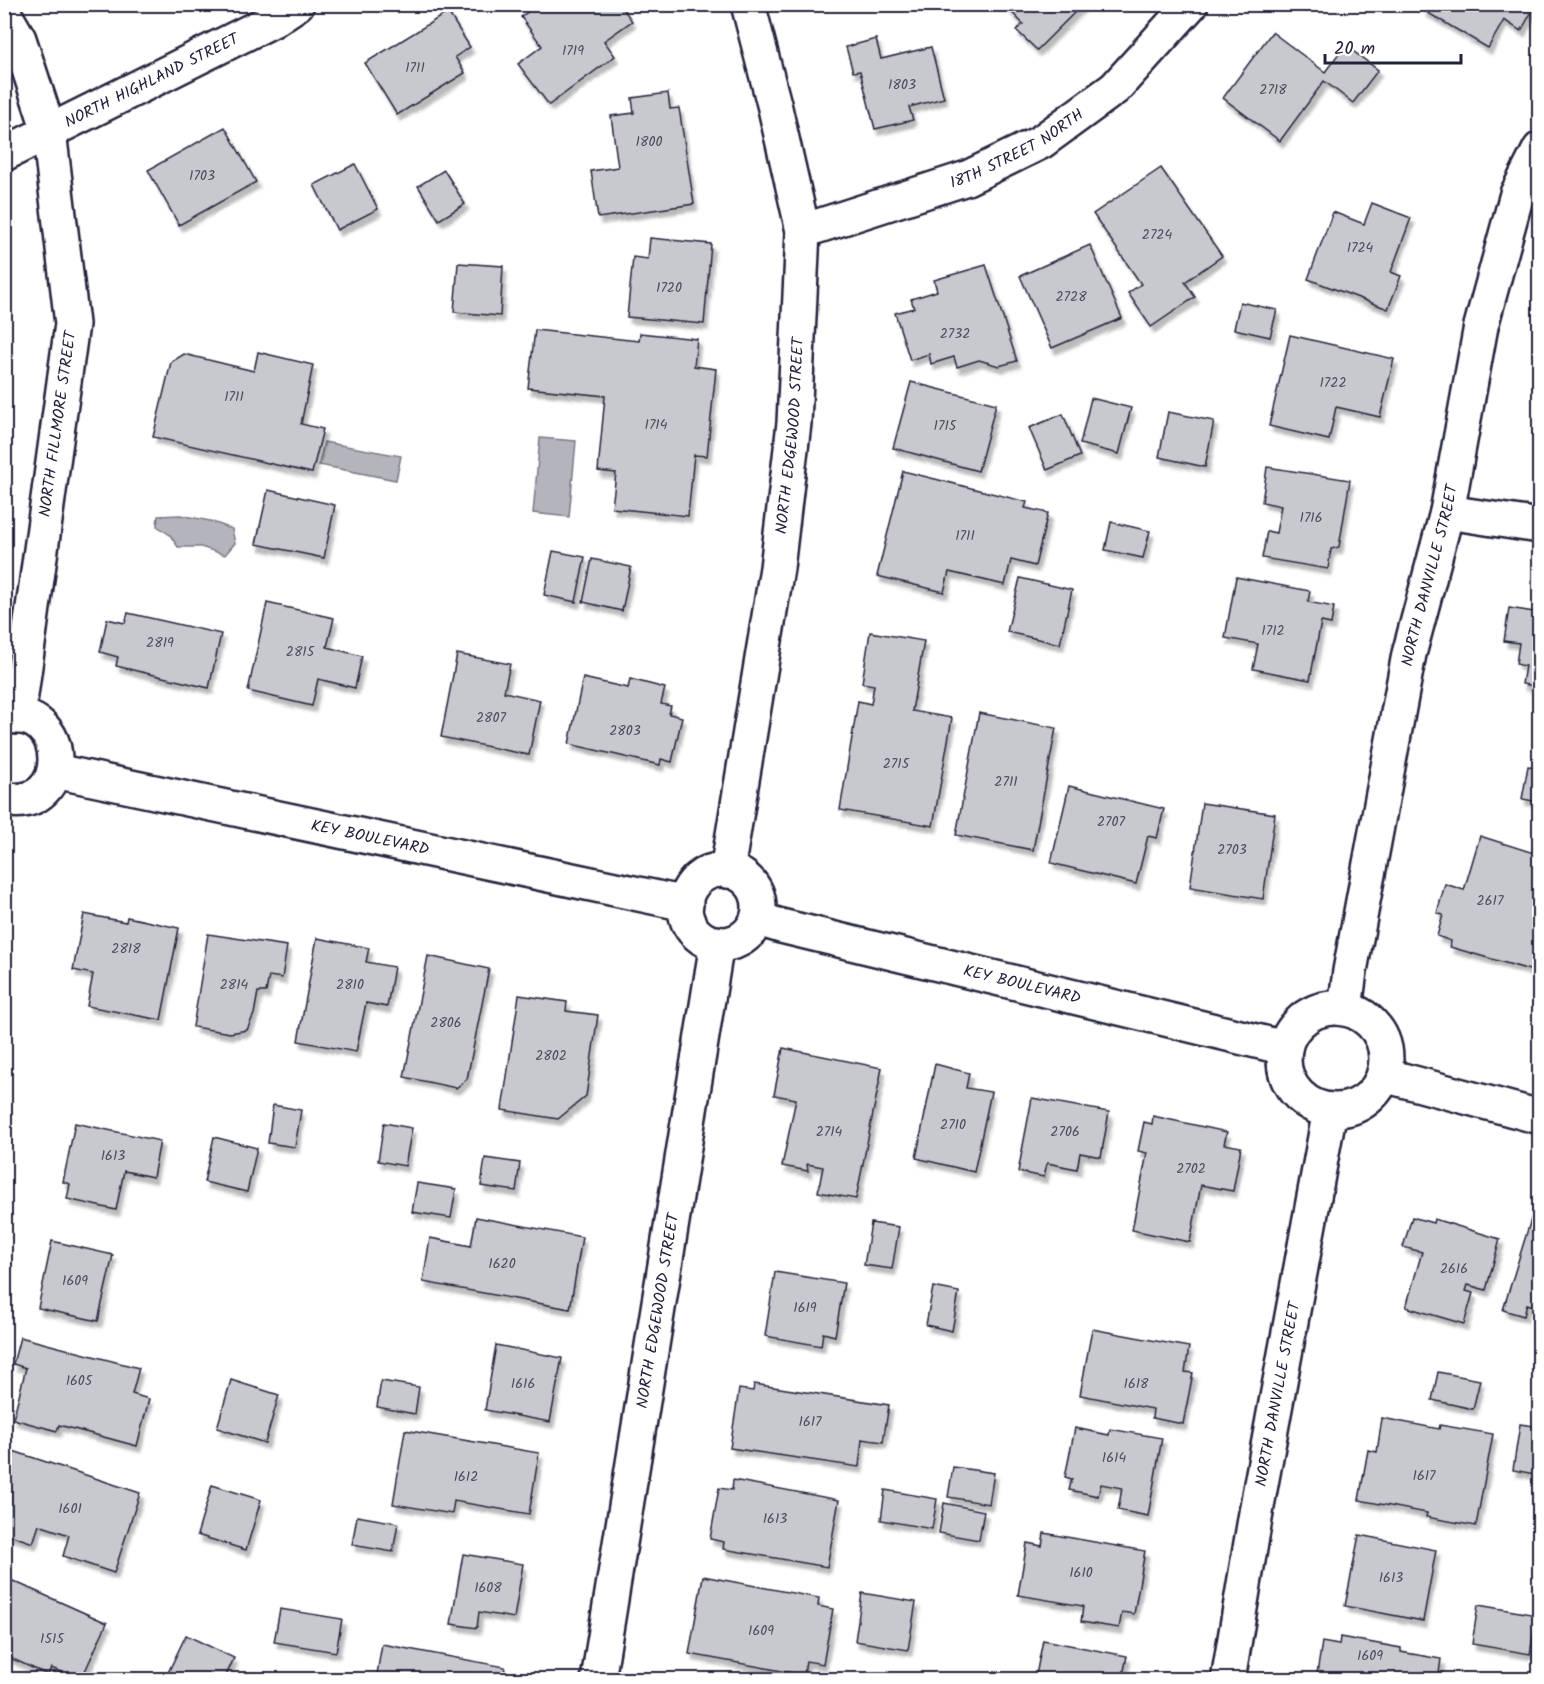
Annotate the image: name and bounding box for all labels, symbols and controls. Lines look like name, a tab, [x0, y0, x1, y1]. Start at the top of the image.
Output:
street label: NORTH HIGHLAND STREET	[60, 26, 244, 134]
scale bar	[1325, 27, 1462, 65]
text: 20 m	[1334, 35, 1375, 64]
house number: 1719	[562, 40, 584, 62]
house number: 1711	[405, 57, 425, 79]
house number: 1803	[888, 74, 916, 96]
house number: 2718	[1259, 79, 1287, 101]
street label: 18TH STREET NORTH	[947, 102, 1089, 195]
house number: 1800	[636, 131, 662, 153]
house number: 1703	[189, 165, 215, 187]
house number: 2724	[1142, 224, 1173, 246]
house number: 1724	[1347, 237, 1374, 259]
house number: 1720	[656, 277, 682, 299]
house number: 2728	[1055, 286, 1087, 308]
house number: 2732	[940, 323, 970, 345]
street label: NORTH FILLMORE STREET	[33, 328, 84, 519]
street label: NORTH EDGEWOOD STREET	[769, 336, 811, 535]
house number: 1722	[1319, 372, 1347, 394]
house number: 1711	[224, 386, 244, 408]
house number: 1714	[645, 414, 668, 436]
house number: 1715	[934, 415, 958, 437]
street label: NORTH DANVILLE STREET	[1394, 481, 1465, 668]
house number: 1716	[1299, 507, 1323, 529]
house number: 1711	[955, 525, 975, 547]
house number: 1712	[1261, 620, 1285, 642]
house number: 2819	[146, 632, 174, 654]
house number: 2815	[286, 641, 316, 663]
house number: 2807	[476, 707, 507, 729]
house number: 2803	[609, 720, 641, 742]
house number: 2715	[883, 753, 911, 775]
house number: 2711	[994, 771, 1018, 793]
house number: 2707	[1097, 811, 1126, 833]
street label: KEY BOULEVARD	[309, 813, 431, 862]
house number: 2703	[1217, 839, 1247, 861]
house number: 2617	[1477, 890, 1504, 912]
house number: 2818	[111, 938, 141, 960]
street label: KEY BOULEVARD	[961, 958, 1083, 1011]
house number: 2814	[220, 974, 249, 996]
house number: 2810	[336, 974, 364, 996]
house number: 2806	[430, 1012, 462, 1034]
house number: 2802	[535, 1045, 567, 1067]
house number: 2710	[940, 1114, 966, 1136]
house number: 2714	[816, 1121, 843, 1143]
house number: 2706	[1050, 1121, 1080, 1143]
house number: 1613	[101, 1145, 125, 1167]
house number: 2702	[1176, 1158, 1206, 1180]
street label: NORTH EDGEWOOD STREET	[630, 1210, 686, 1410]
house number: 1620	[488, 1253, 516, 1275]
house number: 2616	[1440, 1258, 1468, 1280]
house number: 1609	[62, 1270, 88, 1292]
house number: 1619	[793, 1297, 817, 1319]
street label: NORTH DANVILLE STREET	[1248, 1299, 1307, 1489]
house number: 1605	[66, 1370, 94, 1392]
house number: 1616	[511, 1373, 535, 1395]
house number: 1618	[1123, 1373, 1149, 1395]
house number: 1617	[798, 1411, 822, 1433]
house number: 1614	[1102, 1447, 1126, 1469]
house number: 1617	[1412, 1465, 1436, 1487]
house number: 1612	[454, 1466, 478, 1488]
house number: 1601	[58, 1498, 82, 1520]
house number: 1613	[763, 1508, 787, 1530]
house number: 1610	[1069, 1562, 1093, 1584]
house number: 1613	[1379, 1567, 1403, 1589]
house number: 1608	[474, 1577, 502, 1599]
house number: 1609	[748, 1620, 774, 1642]
house number: 1515	[40, 1628, 65, 1650]
house number: 1609	[1357, 1645, 1383, 1667]

